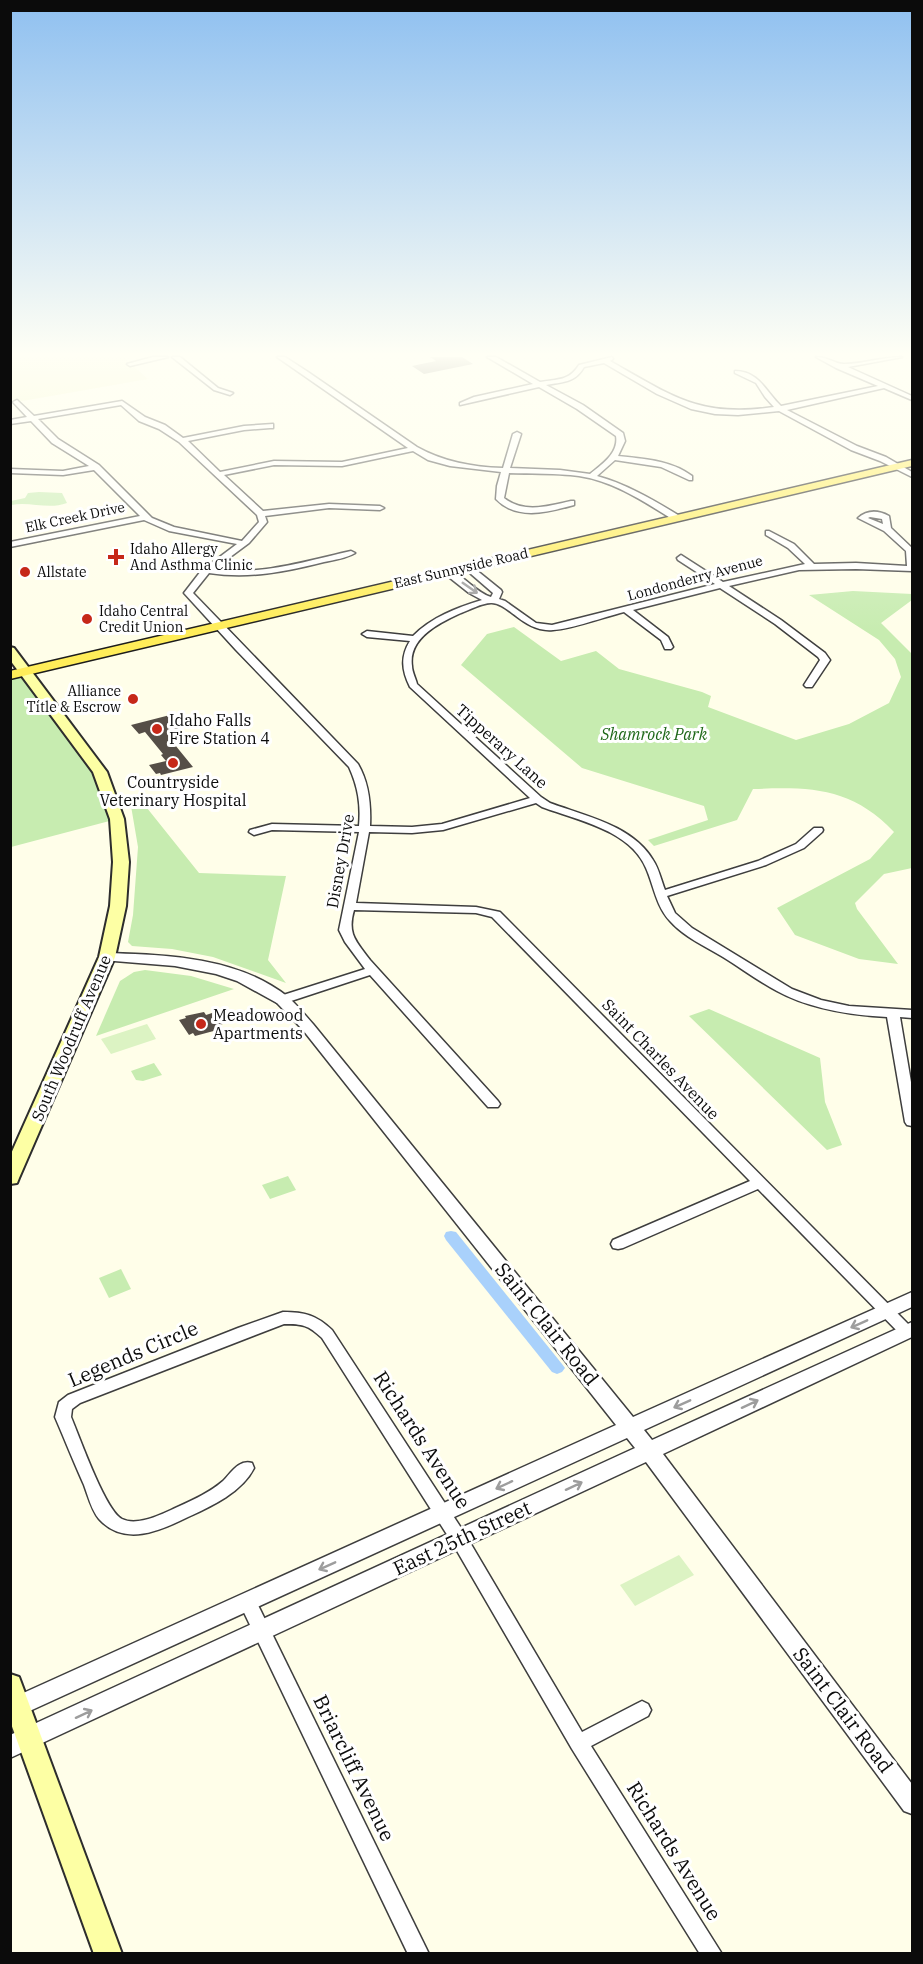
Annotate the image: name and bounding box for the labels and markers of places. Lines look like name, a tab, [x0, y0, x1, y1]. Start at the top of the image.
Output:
place label: Idaho Allergy And Asthma Clinic	[130, 540, 253, 574]
marker: Idaho Allergy And Asthma Clinic	[107, 548, 125, 566]
place label: Allstate	[37, 563, 87, 581]
marker: Allstate	[18, 565, 32, 579]
place label: Idaho Central Credit Union	[99, 602, 188, 636]
marker: Idaho Central Credit Union	[80, 612, 94, 626]
place label: Alliance Title & Escrow	[26, 682, 121, 716]
marker: Alliance Title & Escrow	[126, 692, 140, 706]
place label: Idaho Falls Fire Station 4	[169, 710, 270, 748]
marker: Idaho Falls Fire Station 4	[150, 722, 164, 736]
marker: Countryside Veterinary Hospital	[166, 756, 180, 770]
place label: Countryside Veterinary Hospital	[100, 772, 247, 810]
place label: Meadowood Apartments	[213, 1005, 304, 1043]
marker: Meadowood Apartments	[194, 1017, 208, 1031]

